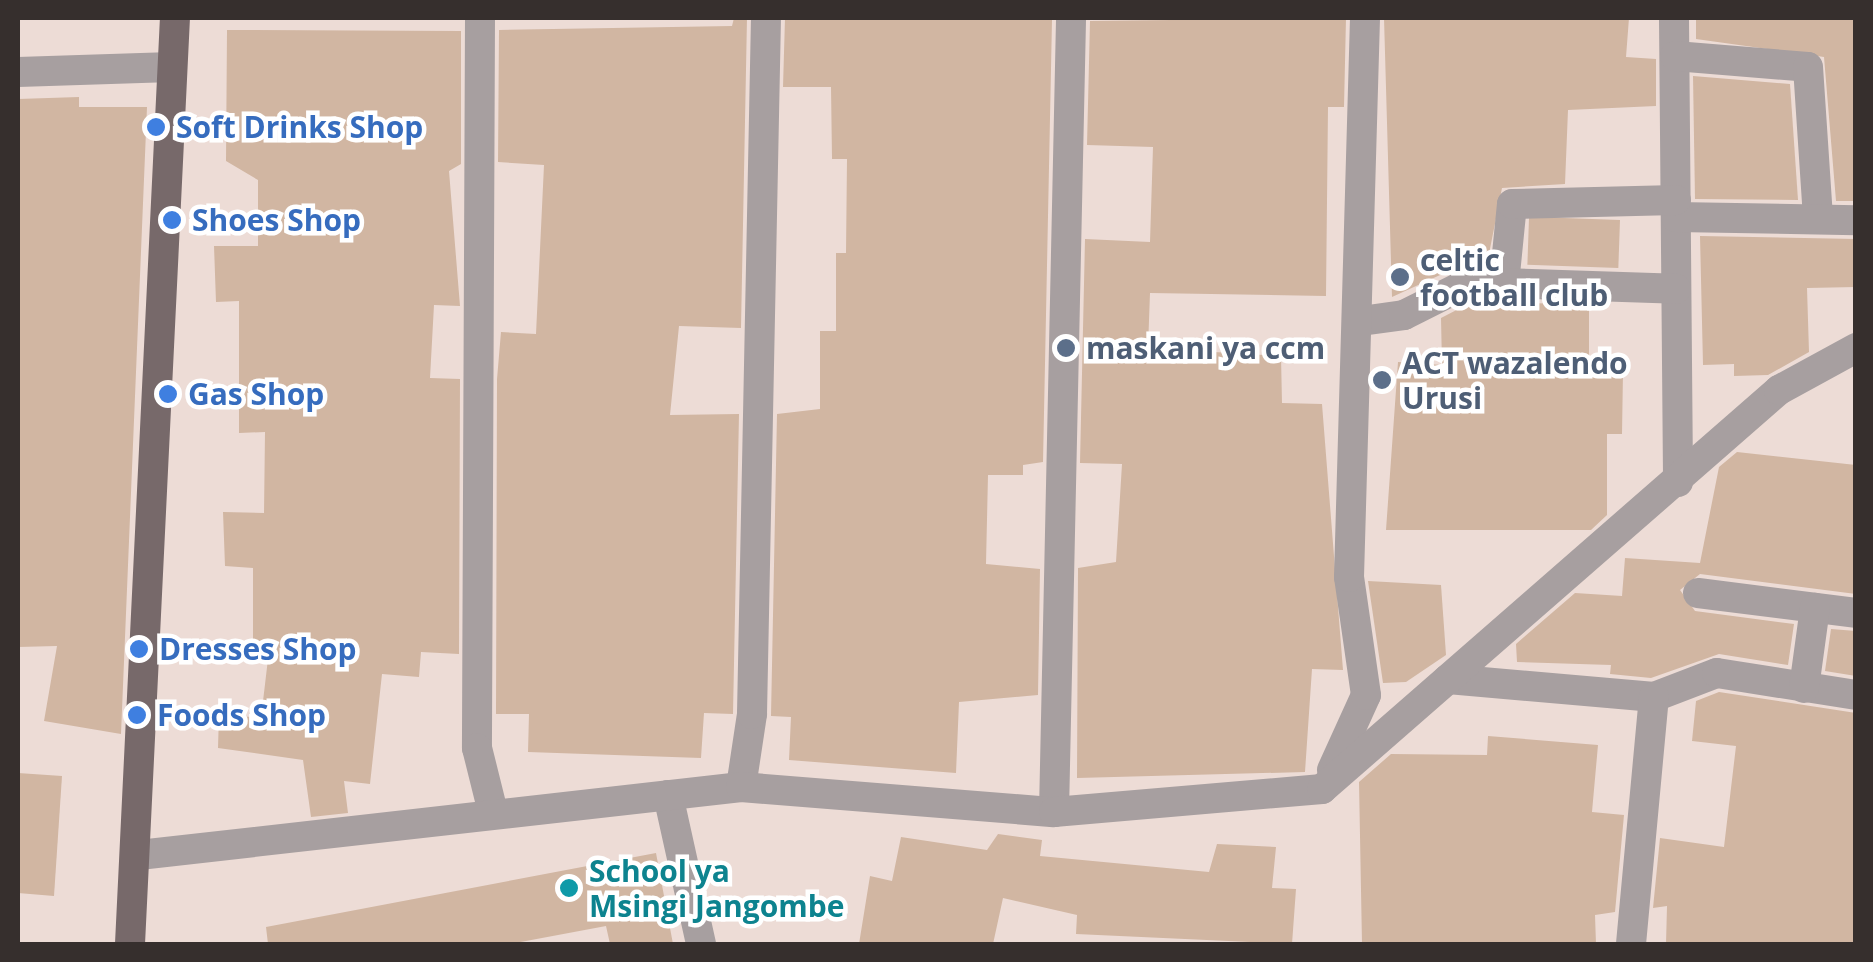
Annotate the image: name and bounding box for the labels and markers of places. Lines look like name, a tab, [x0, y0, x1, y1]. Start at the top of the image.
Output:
place label: Soft Drinks Shop	[176, 109, 423, 145]
marker: Soft Drinks Shop	[145, 116, 167, 138]
place label: Shoes Shop	[192, 202, 361, 238]
marker: Shoes Shop	[161, 209, 183, 231]
place label: celtic football club	[1420, 242, 1608, 312]
marker: celtic football club	[1389, 266, 1411, 288]
place label: maskani ya ccm	[1086, 330, 1325, 366]
marker: maskani ya ccm	[1055, 337, 1077, 359]
place label: ACT wazalendo Urusi	[1402, 345, 1628, 416]
marker: ACT wazalendo Urusi	[1371, 369, 1393, 391]
place label: Gas Shop	[188, 376, 324, 412]
marker: Gas Shop	[157, 383, 179, 405]
place label: Dresses Shop	[159, 631, 357, 667]
marker: Dresses Shop	[128, 638, 150, 660]
place label: Foods Shop	[157, 697, 326, 733]
marker: Foods Shop	[126, 704, 148, 726]
place label: School ya Msingi Jangombe	[589, 853, 844, 924]
marker: School ya Msingi Jangombe	[558, 877, 580, 899]

